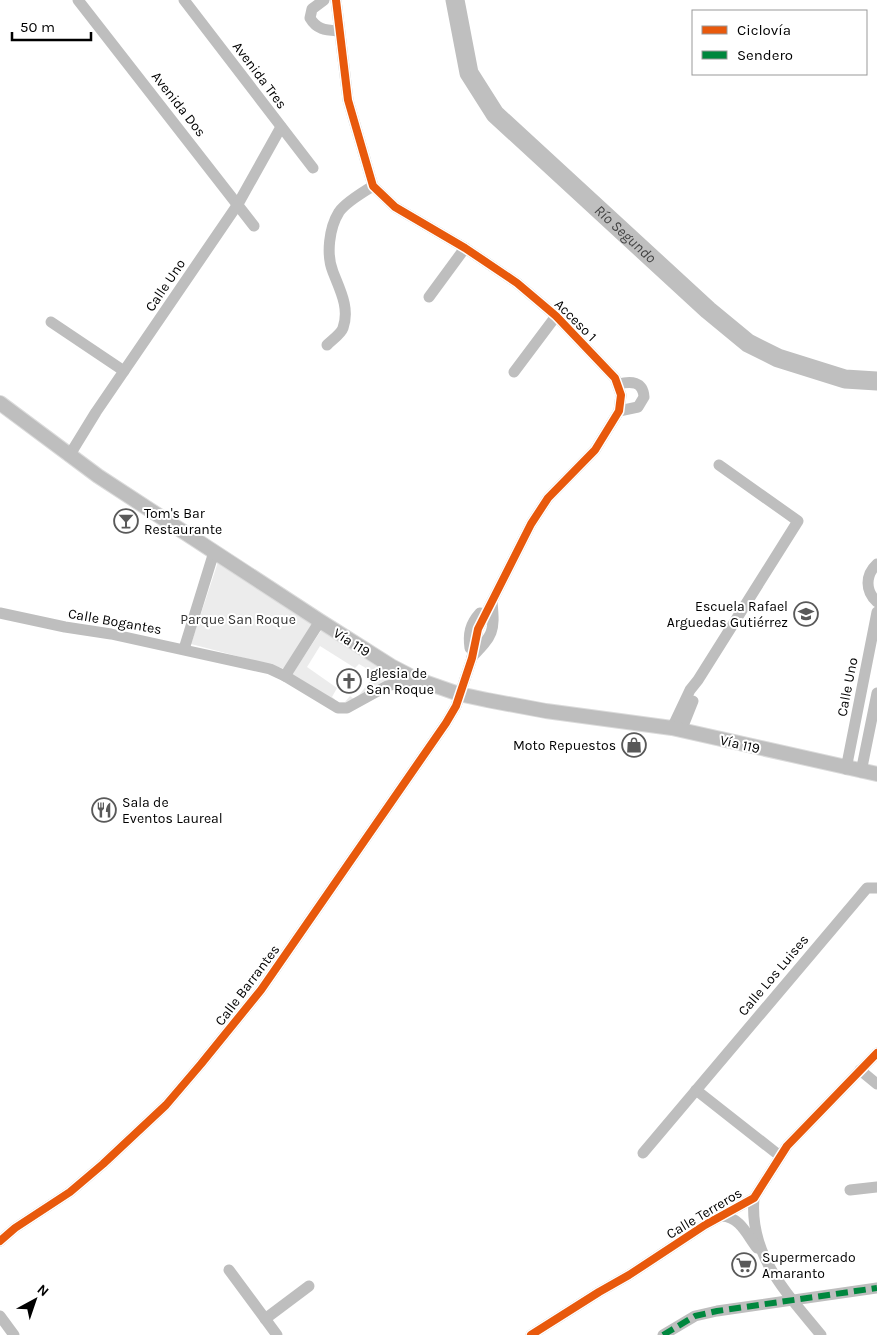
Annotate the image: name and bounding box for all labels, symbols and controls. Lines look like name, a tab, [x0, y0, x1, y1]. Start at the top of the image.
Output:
scale bar	[12, 10, 91, 42]
legend	[692, 10, 867, 75]
text: 50 m	[20, 18, 55, 36]
text: Ciclovía	[737, 21, 791, 39]
street label: Avenida Tres	[229, 38, 290, 112]
text: Sendero	[737, 46, 793, 64]
street label: Avenida Dos	[148, 68, 209, 140]
water label: Río Segundo	[591, 201, 660, 267]
street label: Calle Uno	[142, 256, 189, 315]
street label: Acceso 1	[551, 296, 600, 345]
place label: Tom's Bar Restaurante	[144, 505, 222, 538]
bar icon: Tom's Bar Restaurante	[113, 508, 139, 534]
place label: Escuela Rafael Arguedas Gutiérrez	[667, 598, 788, 631]
school or university icon: Escuela Rafael Arguedas Gutiérrez	[793, 601, 819, 627]
street label: Calle Bogantes	[67, 605, 163, 638]
park label: Parque San Roque	[180, 611, 296, 628]
street label: Vía 119	[330, 624, 373, 660]
street label: Calle Uno	[833, 656, 862, 718]
place label: Iglesia de San Roque	[366, 665, 434, 698]
church icon: Iglesia de San Roque	[336, 668, 362, 694]
shop icon: Moto Repuestos	[621, 732, 647, 758]
street label: Vía 119	[718, 732, 762, 757]
place label: Moto Repuestos	[513, 737, 616, 754]
place label: Sala de Eventos Laureal	[122, 794, 223, 827]
restaurant icon: Sala de Eventos Laureal	[91, 797, 117, 823]
street label: Calle Los Luises	[735, 931, 812, 1019]
street label: Calle Barrantes	[211, 941, 283, 1029]
street label: Calle Terreros	[663, 1184, 745, 1243]
place label: Supermercado Amaranto	[762, 1249, 856, 1282]
supermarket icon: Supermercado Amaranto	[731, 1252, 757, 1278]
north arrow	[10, 1275, 60, 1325]
text: N	[34, 1281, 52, 1300]

